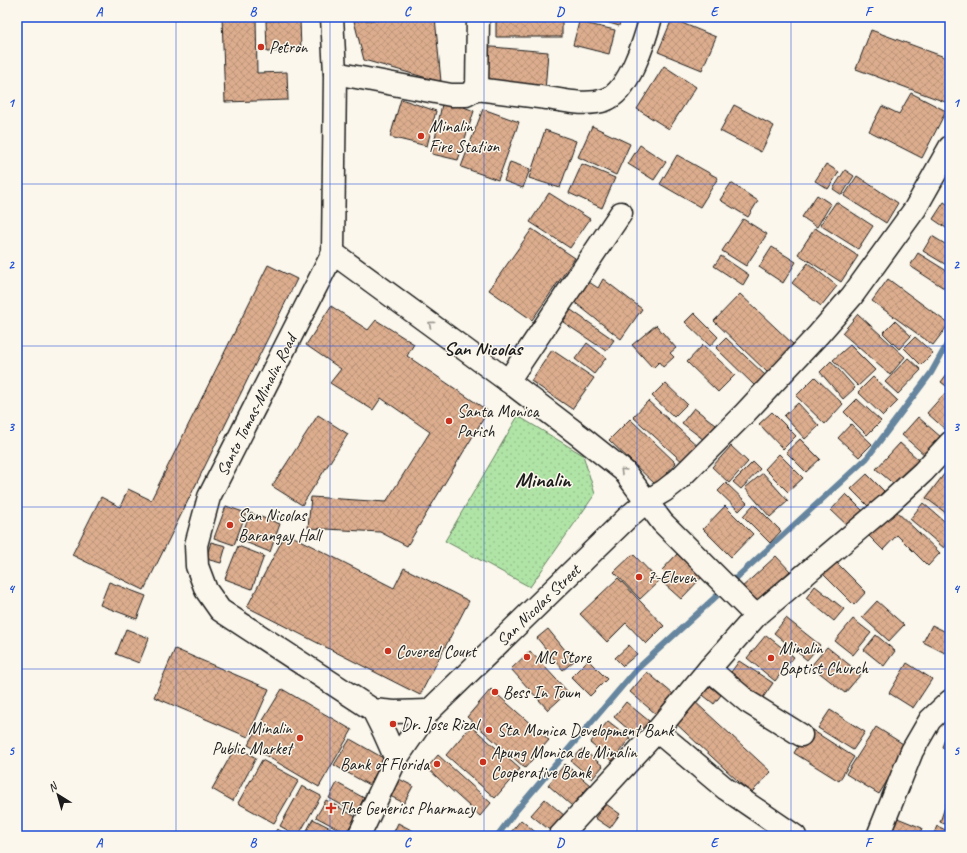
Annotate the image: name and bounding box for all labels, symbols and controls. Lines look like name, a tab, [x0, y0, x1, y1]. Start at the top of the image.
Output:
text: A	[96, 4, 104, 20]
text: B	[250, 4, 258, 20]
text: C	[404, 4, 412, 20]
text: D	[556, 4, 565, 20]
text: E	[711, 4, 720, 20]
text: F	[865, 4, 874, 20]
place label: Petron	[269, 37, 309, 58]
marker: Petron	[256, 42, 266, 52]
text: 1	[8, 95, 16, 111]
text: 1	[953, 95, 961, 111]
place label: Minalin Fire Station	[429, 116, 500, 157]
marker: Minalin Fire Station	[416, 131, 426, 141]
text: 2	[8, 257, 15, 273]
text: 2	[953, 257, 960, 273]
one-way arrow	[428, 322, 435, 329]
street label: Santo Tomas-Minalin Road	[212, 329, 302, 479]
district label: San Nicolas	[444, 337, 524, 361]
place label: Santa Monica Parish	[457, 401, 540, 442]
marker: Santa Monica Parish	[444, 416, 454, 426]
text: 3	[8, 419, 15, 435]
text: 3	[953, 419, 960, 435]
district label: Minalin	[515, 467, 572, 493]
one-way arrow	[620, 468, 628, 476]
place label: San Nicolas Barangay Hall	[238, 505, 324, 546]
marker: San Nicolas Barangay Hall	[225, 520, 235, 530]
street label: San Nicolas Street	[492, 558, 587, 651]
place label: 7-Eleven	[647, 567, 698, 588]
marker: 7-Eleven	[634, 572, 644, 582]
text: 4	[8, 581, 16, 597]
text: 4	[953, 581, 961, 597]
place label: Minalin Baptist Church	[779, 638, 869, 679]
place label: Covered Court	[396, 641, 478, 662]
marker: Covered Court	[383, 646, 393, 656]
place label: MC Store	[535, 647, 592, 668]
marker: MC Store	[522, 652, 532, 662]
marker: Minalin Baptist Church	[766, 653, 776, 663]
place label: Bess In Town	[503, 682, 581, 703]
marker: Bess In Town	[490, 687, 500, 697]
place label: Dr. Jose Rizal	[401, 714, 481, 735]
place label: Minalin Public Market	[212, 718, 294, 759]
marker: Dr. Jose Rizal	[388, 719, 398, 729]
place label: Sta Monica Development Bank	[497, 720, 675, 741]
marker: Sta Monica Development Bank	[484, 725, 494, 735]
marker: Minalin Public Market	[295, 733, 305, 743]
place label: Apung Monica de Minalin Cooperative Bank	[491, 742, 638, 783]
text: 5	[8, 743, 15, 759]
text: 5	[953, 743, 960, 759]
place label: Bank of Florida	[340, 754, 430, 775]
marker: Apung Monica de Minalin Cooperative Bank	[478, 757, 488, 767]
marker: Bank of Florida	[432, 759, 442, 769]
north arrow	[38, 775, 78, 815]
text: N	[45, 778, 61, 795]
place label: The Generics Pharmacy	[339, 798, 476, 819]
marker: The Generics Pharmacy	[326, 803, 336, 813]
text: A	[96, 835, 104, 851]
text: B	[250, 835, 258, 851]
text: C	[404, 835, 412, 851]
text: D	[556, 835, 565, 851]
text: E	[711, 835, 720, 851]
text: F	[865, 835, 874, 851]

